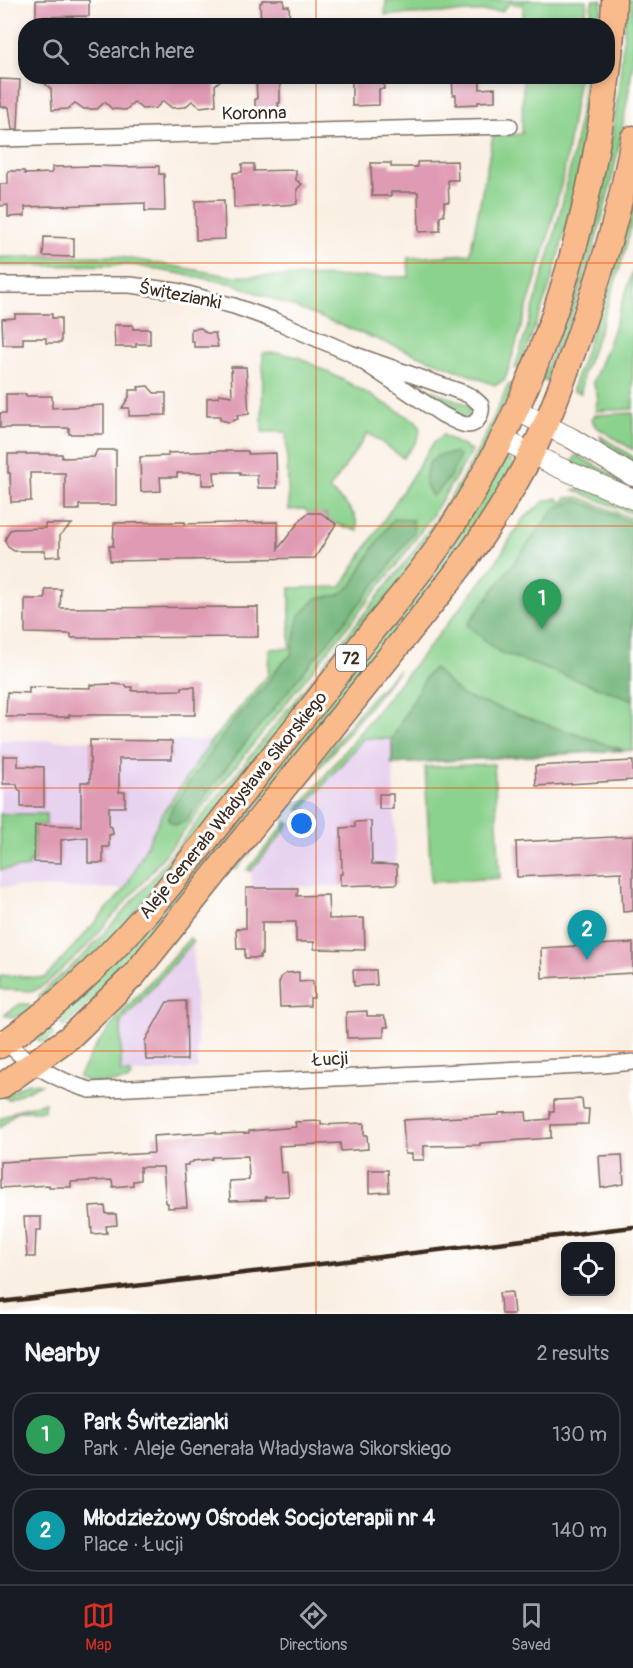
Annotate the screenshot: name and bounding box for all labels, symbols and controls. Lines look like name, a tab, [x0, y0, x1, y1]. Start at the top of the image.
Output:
search box	[18, 18, 615, 84]
icon: search	[39, 35, 72, 68]
text: Search here	[87, 37, 194, 65]
street label: Koronna	[221, 101, 287, 126]
street label: Świtezianki	[137, 276, 223, 315]
pin: 1	[522, 580, 562, 629]
road number: 72	[336, 645, 366, 671]
street label: Aleje Generała Władysława Sikorskiego	[134, 687, 333, 924]
your location	[287, 809, 316, 838]
pin: 2	[568, 910, 606, 960]
street label: Łucji	[311, 1047, 349, 1072]
map controls	[561, 1242, 615, 1296]
button: locate	[561, 1242, 615, 1296]
text: Nearby	[24, 1337, 100, 1369]
text: 2 results	[537, 1341, 609, 1366]
text: Park Świtezianki	[83, 1408, 228, 1436]
text: 1	[42, 1422, 49, 1447]
text: 130 m	[552, 1422, 607, 1447]
text: Park · Aleje Generała Władysława Sikorskiego	[83, 1436, 451, 1461]
text: Młodzieżowy Ośrodek Socjoterapii nr 4	[83, 1504, 435, 1532]
text: 2	[40, 1518, 51, 1543]
text: 140 m	[552, 1518, 607, 1543]
text: Place · Łucji	[83, 1532, 183, 1557]
tab: Map	[82, 1599, 115, 1655]
tab: Directions	[279, 1599, 347, 1655]
tab: Saved	[511, 1599, 551, 1655]

